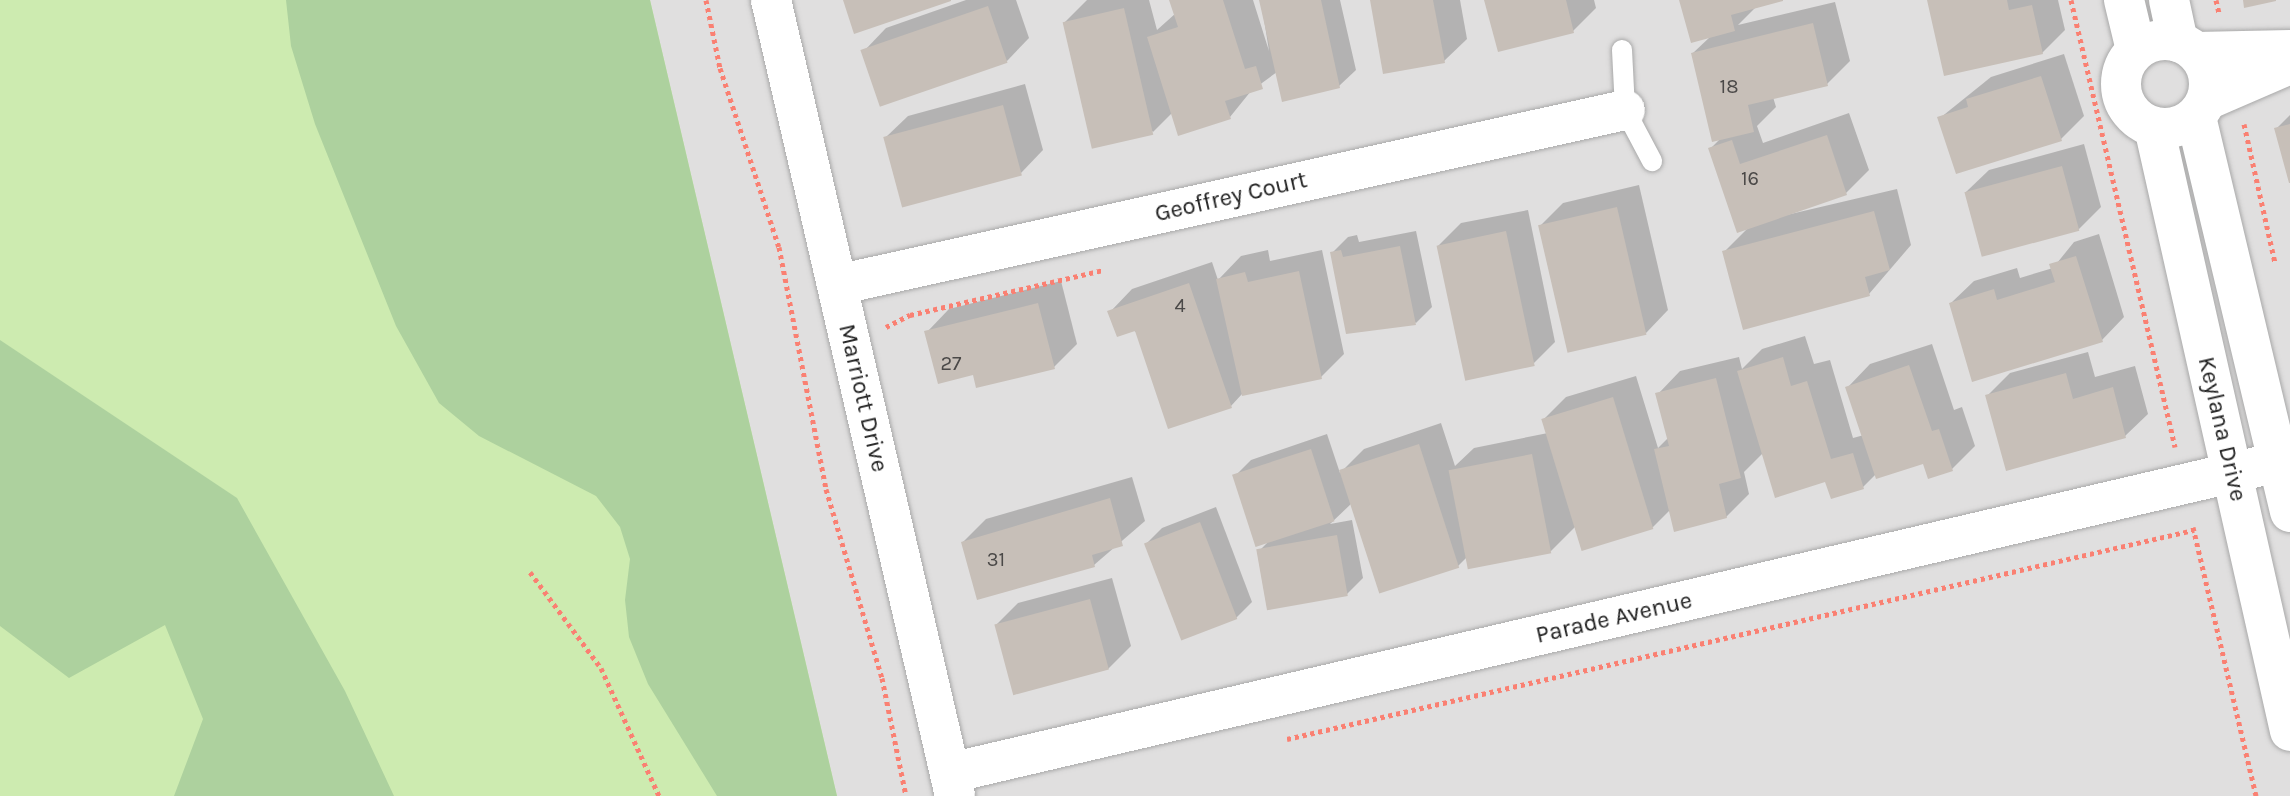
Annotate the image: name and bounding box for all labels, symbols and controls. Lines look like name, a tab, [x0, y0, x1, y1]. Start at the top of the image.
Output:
house number: 18	[1720, 74, 1738, 98]
street label: Geoffrey Court	[1152, 166, 1310, 228]
house number: 16	[1741, 166, 1759, 190]
house number: 4	[1174, 293, 1186, 317]
street label: Marriott Drive	[832, 321, 894, 475]
house number: 27	[941, 351, 961, 375]
street label: Keylana Drive	[2191, 354, 2253, 504]
house number: 31	[987, 547, 1005, 571]
street label: Parade Avenue	[1533, 586, 1695, 650]

